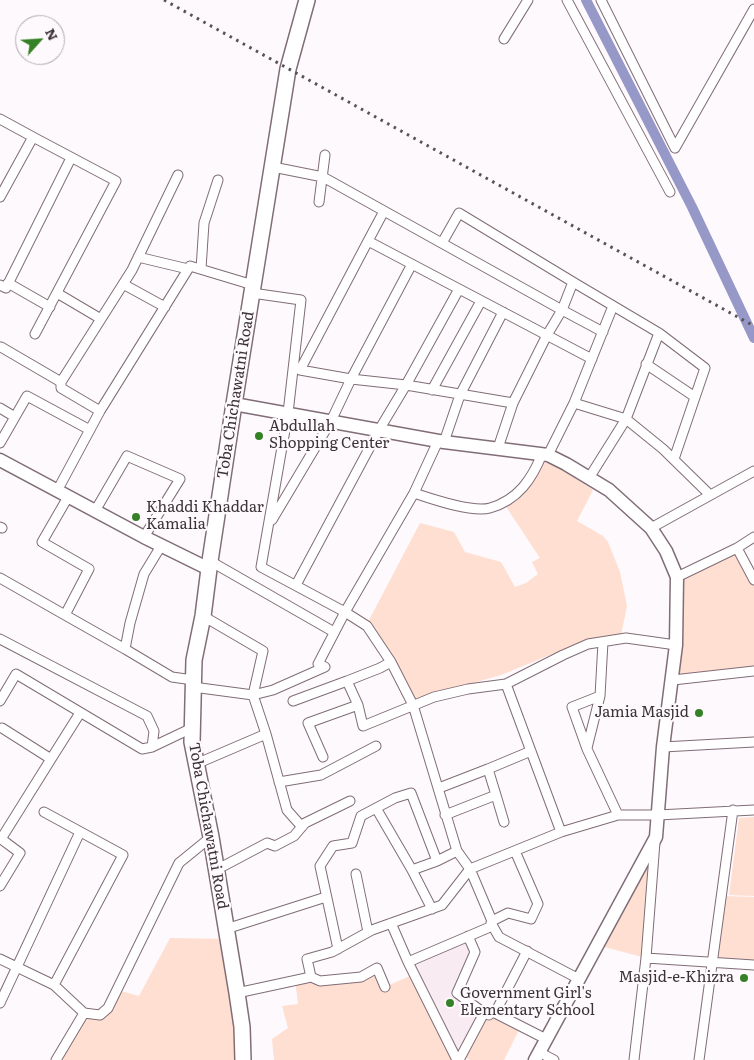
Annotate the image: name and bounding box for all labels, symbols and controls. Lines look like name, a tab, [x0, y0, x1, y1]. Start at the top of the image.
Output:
north arrow	[15, 15, 65, 65]
text: N	[41, 24, 64, 44]
street label: Toba Chichawatni Road	[214, 310, 258, 480]
place label: Abdullah Shopping Center	[269, 418, 389, 453]
marker: Abdullah Shopping Center	[253, 430, 265, 442]
place label: Khaddi Khaddar Kamalia	[146, 499, 264, 534]
marker: Khaddi Khaddar Kamalia	[130, 511, 142, 523]
place label: Jamia Masjid	[594, 704, 689, 722]
marker: Jamia Masjid	[693, 707, 705, 719]
street label: Toba Chichawatni Road	[184, 741, 232, 911]
place label: Masjid-e-Khizra	[619, 969, 734, 987]
marker: Masjid-e-Khizra	[738, 972, 750, 984]
place label: Government Girl's Elementary School	[460, 985, 595, 1020]
marker: Government Girl's Elementary School	[444, 997, 456, 1009]

